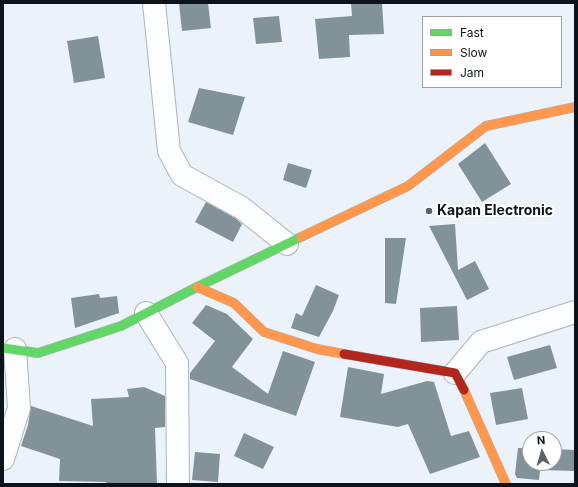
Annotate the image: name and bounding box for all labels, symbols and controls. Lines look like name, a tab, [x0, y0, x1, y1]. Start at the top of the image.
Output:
legend	[422, 16, 562, 88]
text: Fast	[460, 25, 484, 40]
text: Slow	[460, 45, 487, 60]
text: Jam	[460, 65, 484, 80]
place label: Kapan Electronic	[437, 203, 553, 219]
marker: Kapan Electronic	[424, 206, 434, 216]
north arrow	[522, 431, 562, 471]
text: N	[536, 433, 546, 447]

